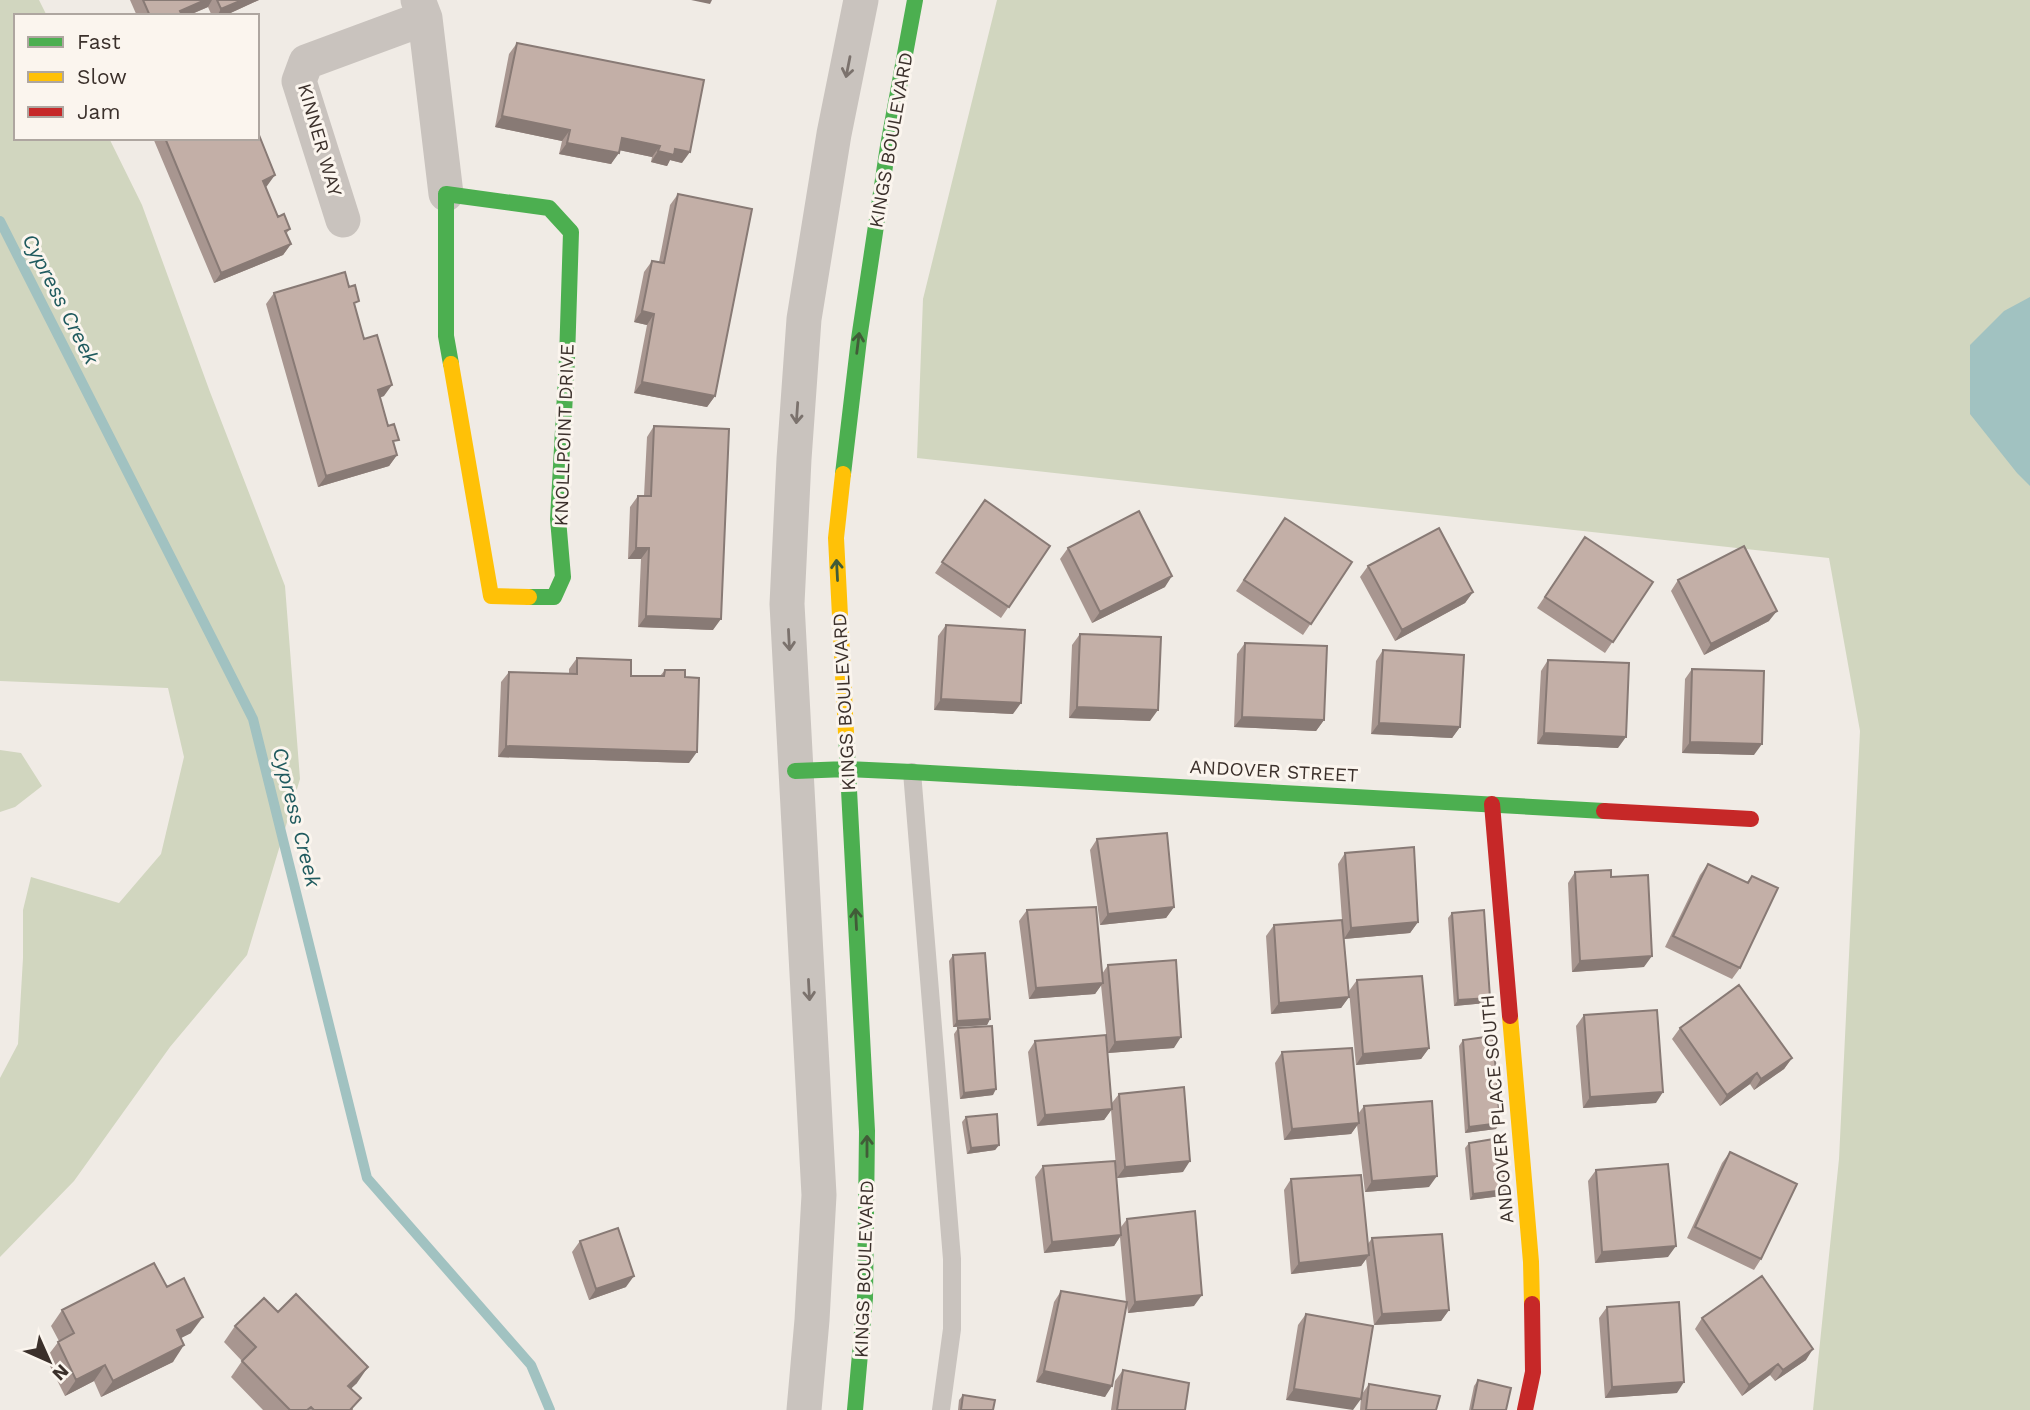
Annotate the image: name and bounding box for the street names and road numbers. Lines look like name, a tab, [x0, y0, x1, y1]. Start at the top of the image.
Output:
street label: KINGS BOULEVARD	[864, 50, 918, 230]
street label: KINNER WAY	[293, 81, 347, 199]
street label: KNOLLPOINT DRIVE	[549, 343, 579, 527]
street label: KINGS BOULEVARD	[828, 612, 860, 792]
street label: ANDOVER STREET	[1189, 755, 1359, 787]
street label: ANDOVER PLACE SOUTH	[1476, 994, 1518, 1224]
street label: KINGS BOULEVARD	[849, 1180, 879, 1358]

